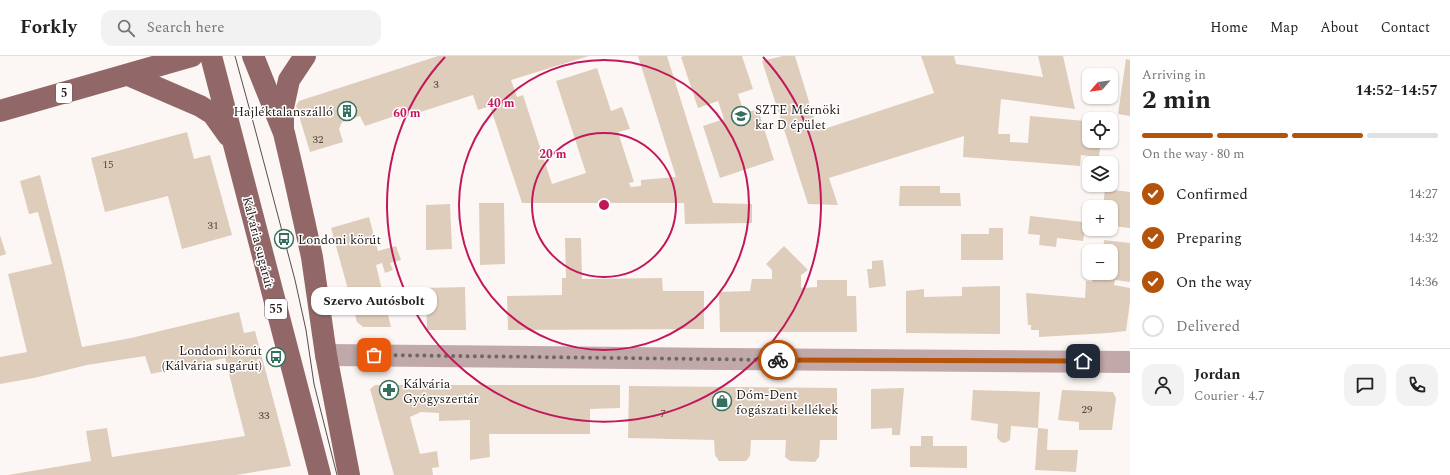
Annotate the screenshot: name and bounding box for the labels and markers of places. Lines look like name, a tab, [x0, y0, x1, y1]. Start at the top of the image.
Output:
building icon: Hajléktalanszálló	[336, 100, 358, 122]
place label: SZTE Mérnöki kar D épület	[755, 100, 840, 135]
place label: Hajléktalanszálló	[234, 102, 333, 122]
school or university icon: SZTE Mérnöki kar D épület	[730, 105, 752, 127]
centre of rings	[597, 198, 611, 212]
bus stop icon: Londoni körút	[273, 228, 295, 250]
place label: Londoni körút	[298, 230, 381, 250]
callout: Szervo Autósbolt	[311, 287, 437, 315]
pin	[357, 338, 391, 372]
place label: Londoni körút (Kálvária sugárút)	[162, 341, 262, 376]
pin	[1066, 344, 1100, 378]
bus stop icon: Londoni körút (Kálvária sugárút)	[265, 346, 287, 368]
place label: Kálvária Gyógyszertár	[403, 374, 479, 409]
pharmacy icon: Kálvária Gyógyszertár	[378, 379, 400, 401]
place label: Dóm-Dent fogászati kellékek	[736, 385, 839, 420]
shop icon: Dóm-Dent fogászati kellékek	[711, 390, 733, 412]

